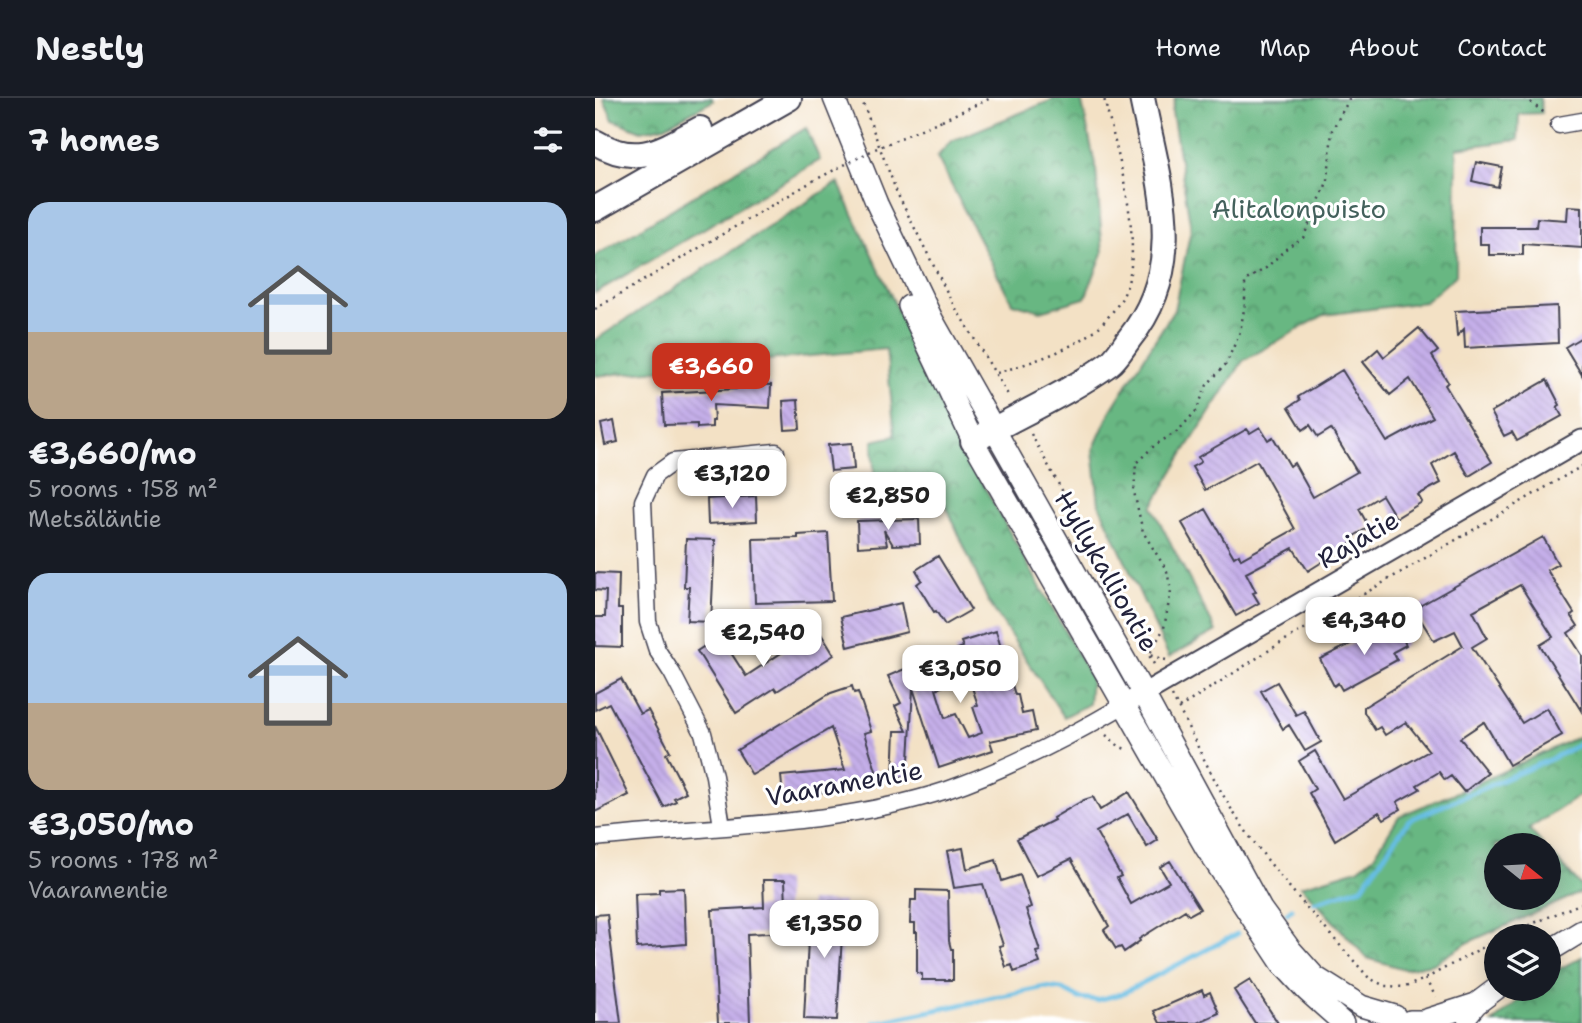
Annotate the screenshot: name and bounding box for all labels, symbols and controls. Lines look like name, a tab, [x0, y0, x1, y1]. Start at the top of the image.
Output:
text: Nestly	[35, 26, 145, 71]
text: Home	[1155, 32, 1221, 64]
text: Map	[1259, 32, 1311, 64]
text: About	[1349, 32, 1419, 64]
text: Contact	[1457, 32, 1547, 64]
text: 7 homes	[28, 120, 160, 161]
icon: filters	[529, 121, 567, 159]
park label: Alitalonpuisto	[1212, 191, 1386, 226]
icon: home	[235, 247, 361, 373]
pin: €3,660	[654, 344, 768, 403]
text: €3,660	[668, 351, 754, 381]
text: €3,660/mo	[28, 433, 197, 474]
pin: €3,120	[675, 450, 789, 510]
text: €3,120	[693, 458, 771, 488]
pin: €2,850	[831, 472, 945, 532]
text: 5 rooms · 158 m²	[28, 474, 218, 504]
text: €2,850	[846, 480, 930, 510]
street label: Hyllykalliontie	[1047, 484, 1167, 658]
street label: Rajatie	[1311, 502, 1405, 576]
text: Metsäläntie	[28, 504, 162, 534]
pin: €4,340	[1307, 598, 1421, 657]
text: €4,340	[1321, 605, 1407, 635]
pin: €2,540	[706, 610, 820, 669]
text: €2,540	[721, 617, 805, 647]
icon: home	[235, 618, 361, 744]
pin: €3,050	[903, 646, 1017, 705]
text: €3,050	[918, 653, 1002, 683]
street label: Vaaramentie	[763, 752, 925, 814]
text: €3,050/mo	[28, 804, 194, 845]
north arrow	[1484, 833, 1561, 910]
map controls	[1484, 833, 1561, 1001]
text: 5 rooms · 178 m²	[28, 845, 219, 875]
text: Vaaramentie	[28, 875, 168, 905]
pin: €1,350	[767, 900, 881, 960]
text: €1,350	[786, 908, 862, 938]
button: layers	[1484, 924, 1561, 1001]

